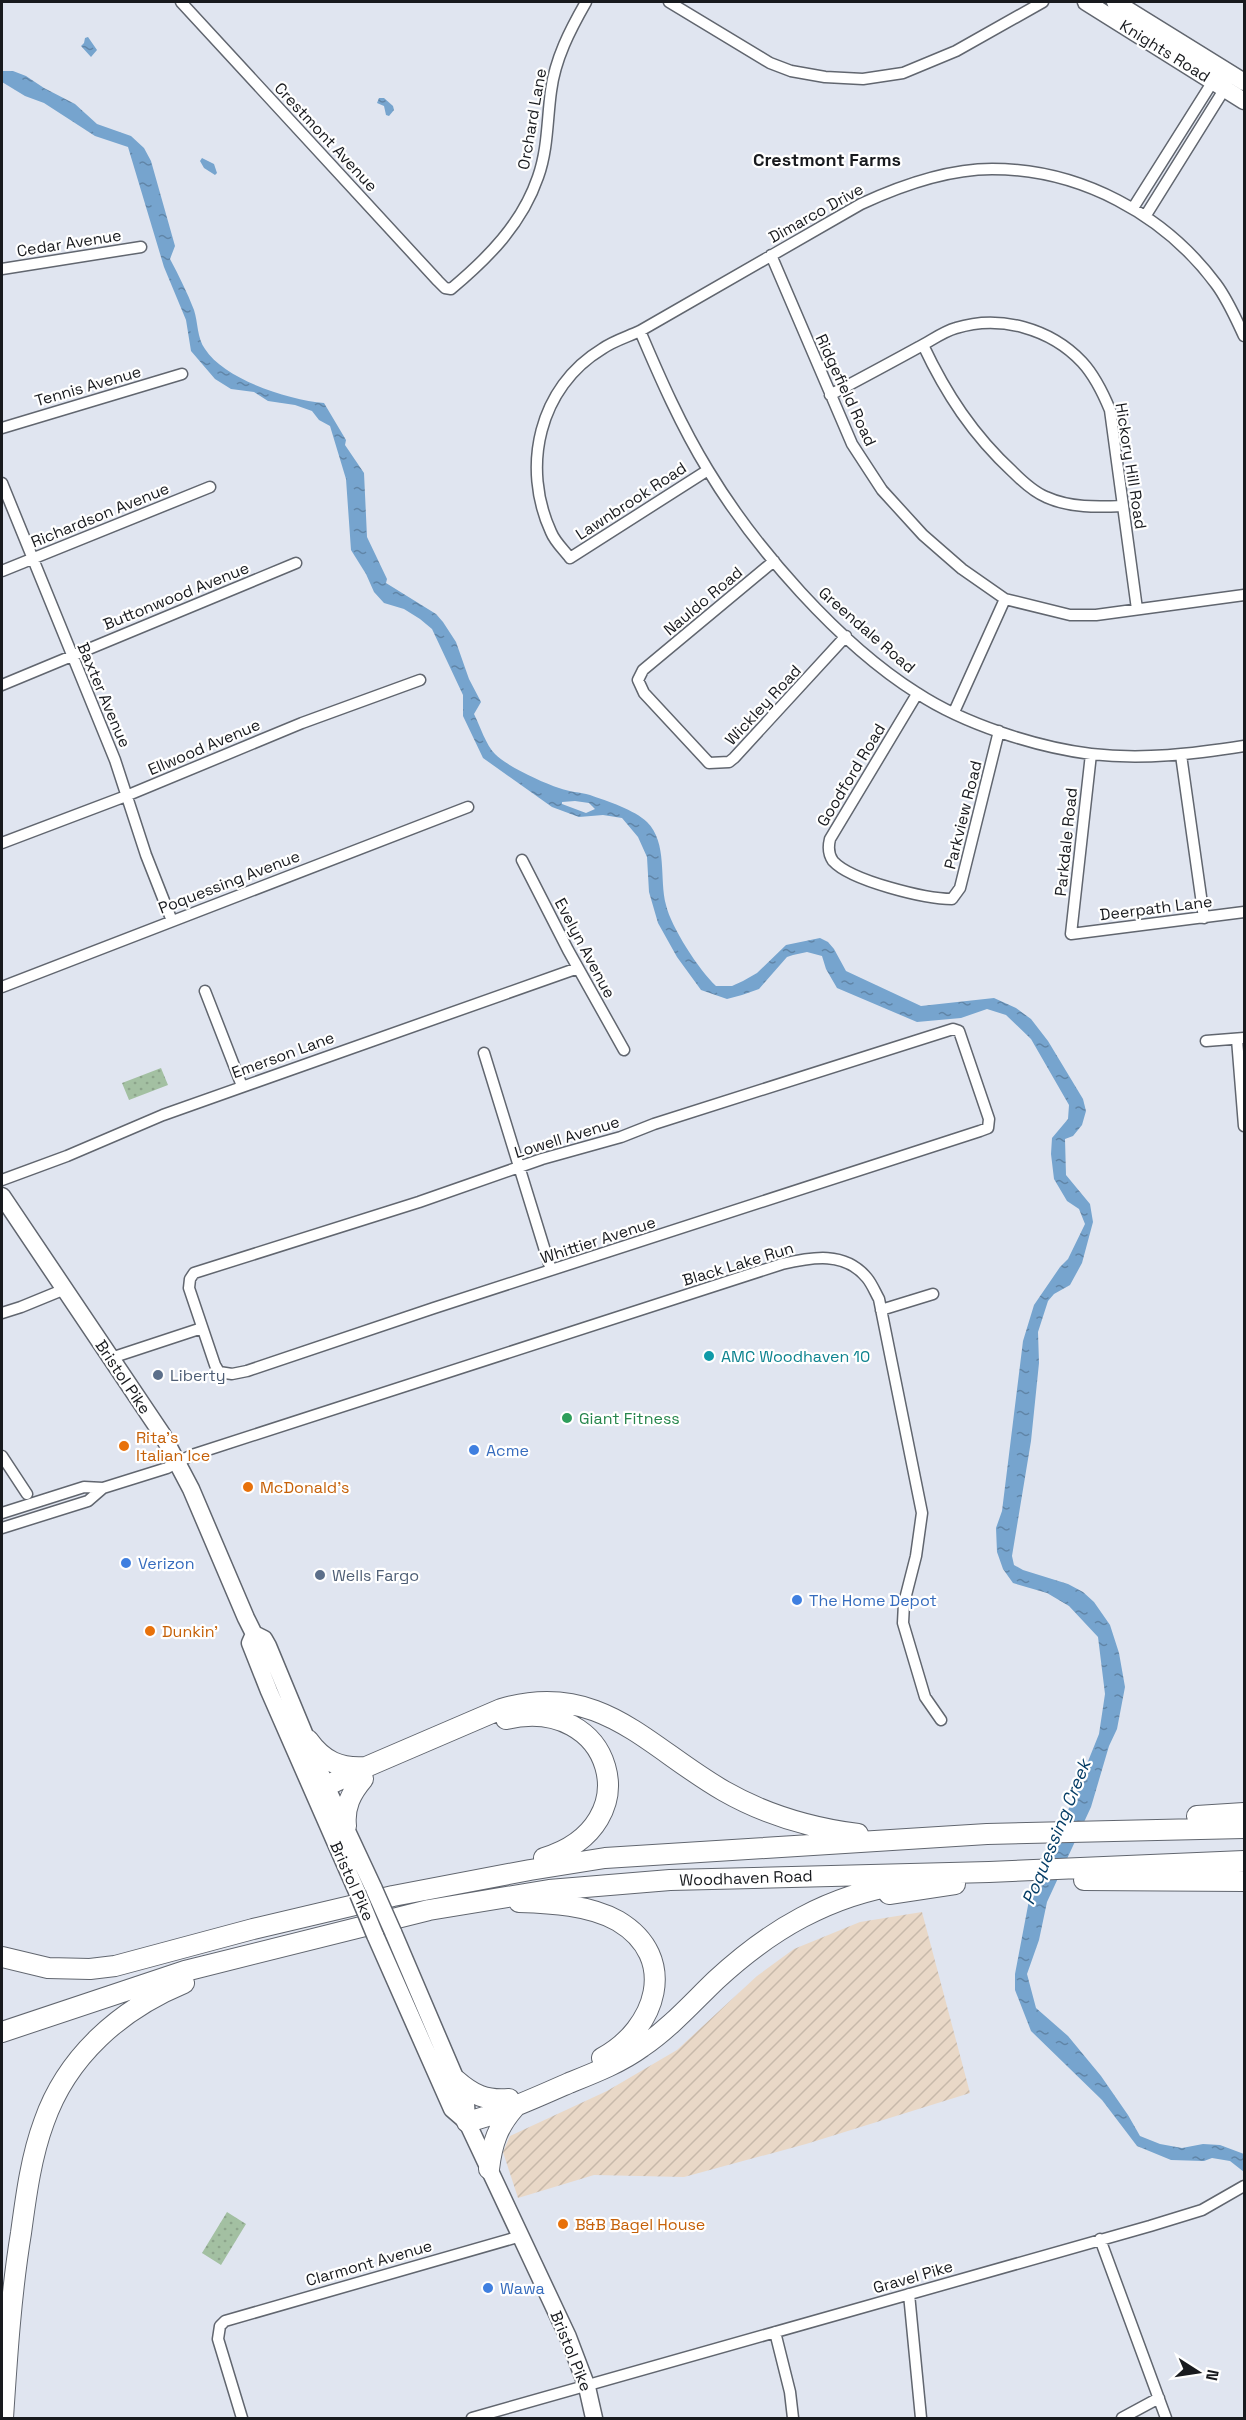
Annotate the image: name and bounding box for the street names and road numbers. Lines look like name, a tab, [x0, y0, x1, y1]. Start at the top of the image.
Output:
street label: Knights Road	[1116, 15, 1214, 87]
street label: Orchard Lane	[513, 67, 551, 171]
street label: Crestmont Avenue	[270, 78, 382, 196]
street label: Dimarco Drive	[765, 178, 867, 248]
street label: Cedar Avenue	[15, 224, 123, 262]
street label: Ridgefield Road	[811, 331, 881, 449]
street label: Tennis Avenue	[32, 361, 144, 411]
street label: Hickory Hill Road	[1111, 401, 1151, 531]
street label: Lawnbrook Road	[572, 457, 690, 545]
street label: Richardson Avenue	[28, 478, 172, 552]
street label: Buttonwood Avenue	[100, 557, 252, 635]
street label: Nauldo Road	[659, 562, 747, 640]
street label: Greendale Road	[814, 582, 920, 678]
street label: Baxter Avenue	[72, 639, 136, 751]
street label: Wickley Road	[720, 660, 806, 750]
street label: Ellwood Avenue	[145, 714, 263, 780]
street label: Goodford Road	[812, 720, 890, 830]
street label: Parkview Road	[939, 758, 987, 872]
street label: Parkdale Road	[1050, 787, 1082, 897]
street label: Poquessing Avenue	[155, 845, 303, 919]
street label: Deerpath Lane	[1099, 891, 1213, 925]
street label: Evelyn Avenue	[550, 894, 620, 1002]
street label: Emerson Lane	[229, 1027, 337, 1083]
street label: Lowell Avenue	[512, 1111, 622, 1163]
street label: Whittier Avenue	[538, 1211, 658, 1269]
street label: Black Lake Run	[680, 1237, 796, 1291]
street label: Bristol Pike	[91, 1336, 155, 1418]
street label: Bristol Pike	[325, 1838, 379, 1924]
street label: Woodhaven Road	[679, 1865, 813, 1891]
street label: Clarmont Avenue	[303, 2235, 435, 2291]
street label: Gravel Pike	[871, 2256, 955, 2298]
street label: Bristol Pike	[545, 2308, 597, 2394]

